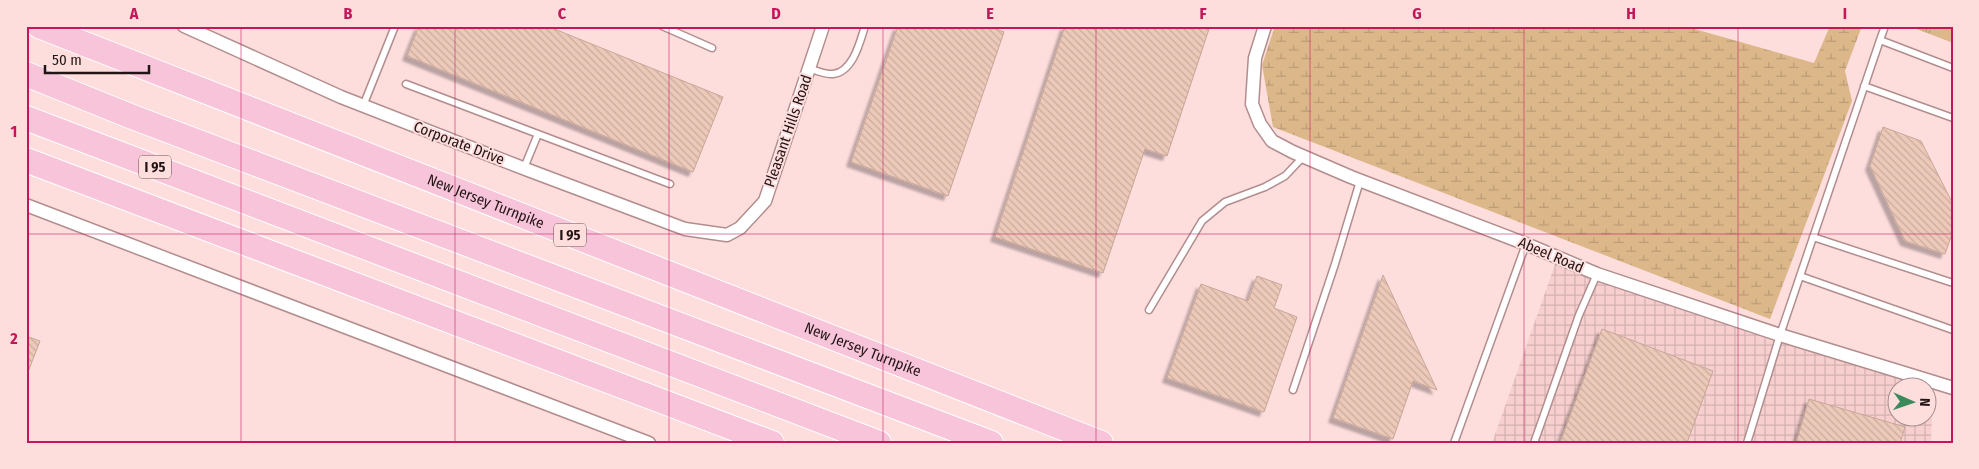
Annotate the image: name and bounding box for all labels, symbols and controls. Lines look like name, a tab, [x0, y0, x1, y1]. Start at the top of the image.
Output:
text: A	[129, 4, 139, 23]
text: B	[344, 4, 353, 23]
text: C	[558, 4, 567, 23]
text: D	[771, 4, 781, 23]
text: E	[986, 4, 994, 23]
text: F	[1199, 4, 1207, 23]
text: G	[1412, 4, 1422, 23]
text: H	[1626, 4, 1636, 23]
text: I	[1843, 4, 1847, 23]
scale bar	[45, 42, 149, 74]
text: 50 m	[52, 51, 82, 69]
street label: Pleasant Hills Road	[760, 72, 816, 190]
street label: Corporate Drive	[411, 117, 507, 169]
text: 1	[11, 122, 17, 141]
road number: I 95	[139, 156, 171, 178]
street label: New Jersey Turnpike	[425, 170, 547, 232]
road number: I 95	[554, 224, 586, 246]
street label: Abeel Road	[1516, 233, 1586, 277]
street label: New Jersey Turnpike	[802, 318, 924, 380]
text: 2	[9, 329, 18, 348]
north arrow	[1886, 376, 1936, 426]
text: N	[1916, 398, 1933, 407]

